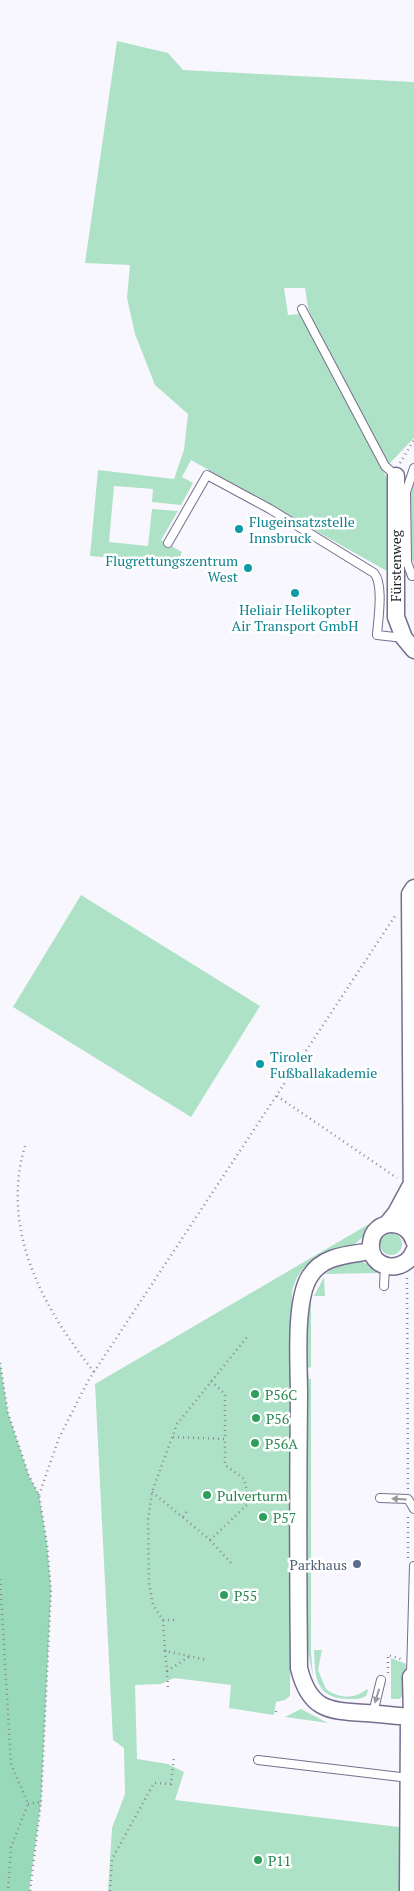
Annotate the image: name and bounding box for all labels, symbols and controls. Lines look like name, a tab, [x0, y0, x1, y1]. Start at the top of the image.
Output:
place label: Flugeinsatzstelle Innsbruck	[249, 512, 355, 547]
marker: Flugeinsatzstelle Innsbruck	[233, 523, 245, 535]
street label: Fürstenweg	[386, 529, 405, 602]
place label: Flugrettungszentrum West	[105, 551, 239, 586]
marker: Flugrettungszentrum West	[242, 562, 254, 574]
marker: Heliair Helikopter Air Transport GmbH	[289, 587, 301, 599]
place label: Heliair Helikopter Air Transport GmbH	[232, 600, 358, 635]
place label: Tiroler Fußballakademie	[270, 1047, 377, 1082]
marker: Tiroler Fußballakademie	[254, 1058, 266, 1070]
place label: P56C	[265, 1385, 297, 1404]
marker: P56C	[249, 1388, 261, 1400]
place label: P56	[266, 1409, 290, 1428]
marker: P56	[250, 1412, 262, 1424]
place label: P56A	[265, 1434, 298, 1453]
marker: P56A	[249, 1437, 261, 1449]
place label: Pulverturm	[217, 1486, 288, 1505]
marker: Pulverturm	[201, 1489, 213, 1501]
one-way arrow	[391, 1495, 407, 1503]
place label: P57	[273, 1508, 296, 1527]
marker: P57	[257, 1511, 269, 1523]
place label: Parkhaus	[290, 1555, 347, 1574]
marker: Parkhaus	[351, 1558, 363, 1570]
place label: P55	[234, 1586, 257, 1605]
marker: P55	[218, 1589, 230, 1601]
one-way arrow	[372, 1689, 380, 1704]
place label: P11	[268, 1851, 291, 1870]
marker: P11	[252, 1854, 264, 1866]

